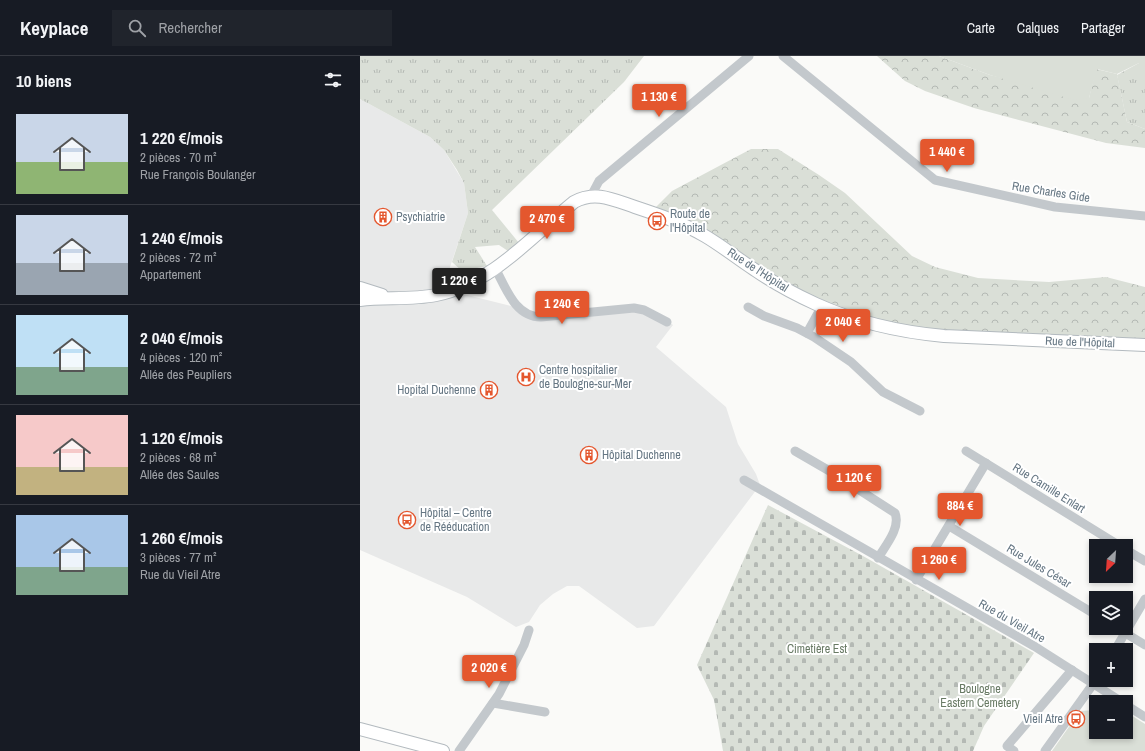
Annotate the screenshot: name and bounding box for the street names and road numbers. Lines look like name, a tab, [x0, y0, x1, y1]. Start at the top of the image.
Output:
street label: Rue Charles Gide	[1011, 178, 1091, 206]
street label: Rue de l'Hôpital	[724, 244, 792, 296]
street label: Rue de l'Hôpital	[1045, 333, 1115, 351]
street label: Rue Camille Enlart	[1010, 459, 1088, 517]
street label: Rue Jules César	[1004, 540, 1075, 592]
street label: Rue du Vieil Atre	[976, 596, 1048, 646]

